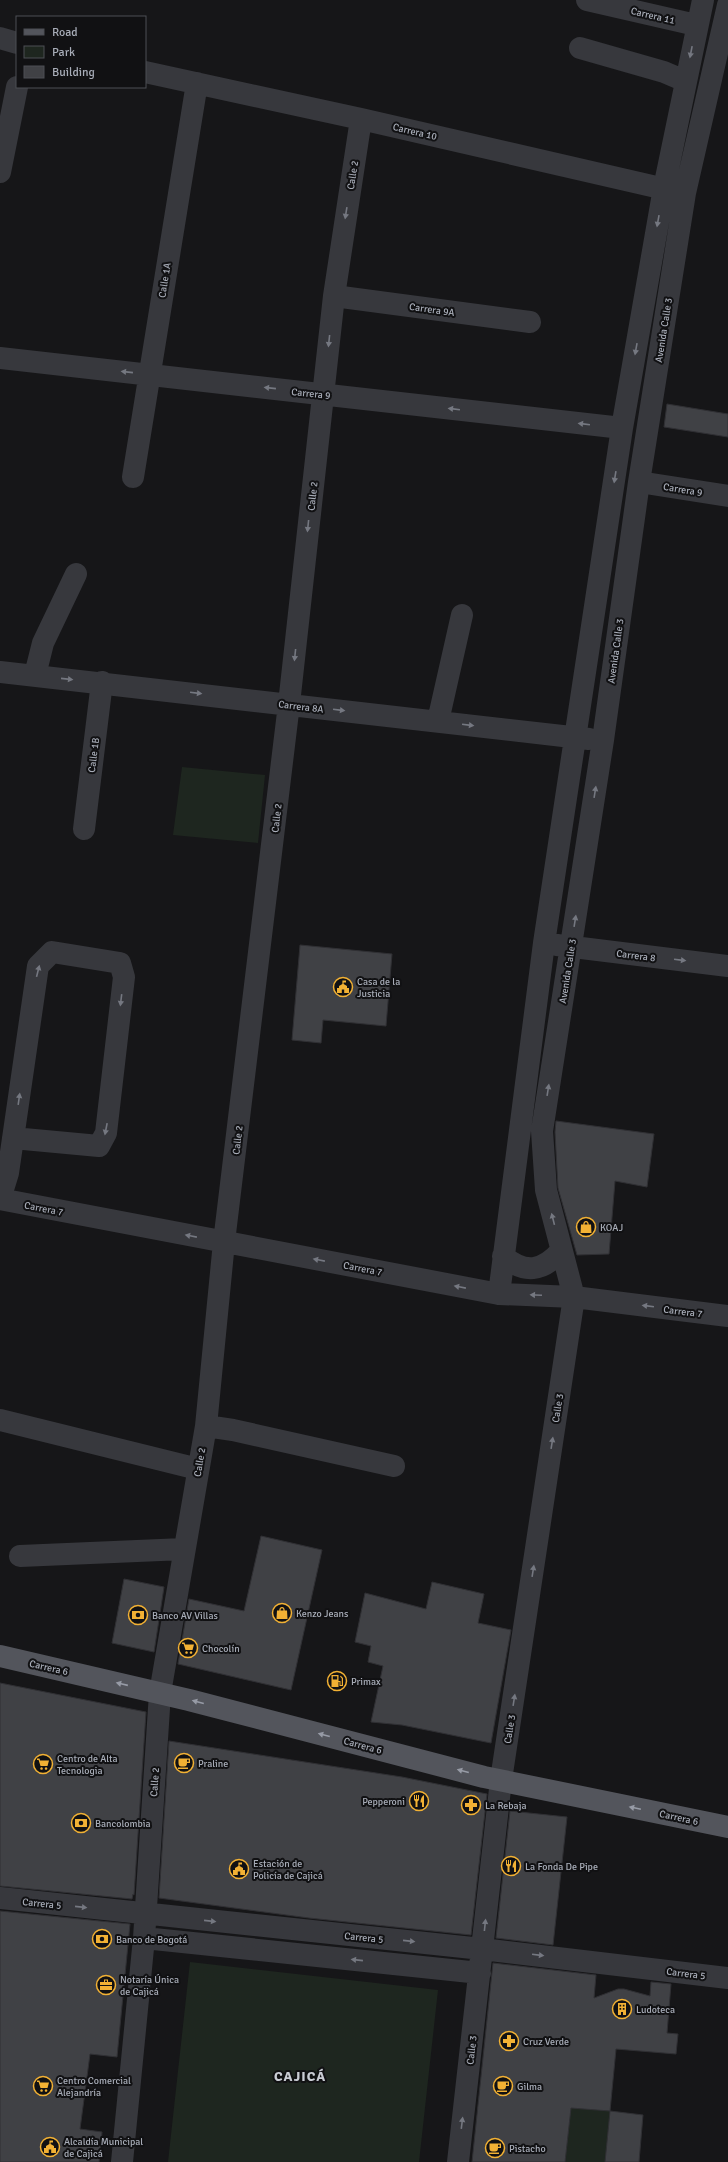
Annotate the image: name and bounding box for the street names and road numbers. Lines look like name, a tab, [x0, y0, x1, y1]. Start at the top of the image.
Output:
street label: Carrera 11	[630, 5, 676, 27]
street label: Carrera 10	[392, 121, 438, 143]
street label: Calle 2	[345, 160, 361, 191]
street label: Calle 1A	[156, 262, 174, 299]
street label: Avenida Calle 3	[653, 297, 675, 363]
street label: Carrera 9A	[408, 301, 455, 319]
street label: Carrera 9	[291, 386, 331, 402]
street label: Calle 2	[305, 481, 320, 511]
street label: Carrera 9	[662, 481, 703, 499]
street label: Avenida Calle 3	[605, 618, 626, 684]
street label: Carrera 8A	[278, 698, 324, 716]
street label: Calle 1B	[86, 737, 102, 773]
street label: Calle 2	[269, 803, 285, 833]
street label: Avenida Calle 3	[557, 938, 579, 1004]
street label: Carrera 8	[616, 948, 656, 964]
street label: Calle 2	[230, 1125, 246, 1155]
street label: Carrera 7	[23, 1199, 64, 1219]
street label: Carrera 7	[342, 1259, 383, 1279]
street label: Carrera 7	[663, 1304, 703, 1320]
street label: Calle 3	[550, 1393, 566, 1424]
street label: Calle 2	[192, 1447, 208, 1478]
street label: Carrera 6	[28, 1658, 69, 1678]
street label: Calle 3	[502, 1714, 518, 1745]
street label: Carrera 6	[342, 1735, 383, 1757]
street label: Calle 2	[148, 1767, 162, 1797]
street label: Carrera 6	[658, 1808, 699, 1828]
street label: Carrera 5	[22, 1896, 62, 1912]
street label: Carrera 5	[344, 1930, 384, 1946]
street label: Carrera 5	[666, 1966, 706, 1982]
street label: Calle 3	[464, 2035, 480, 2065]

